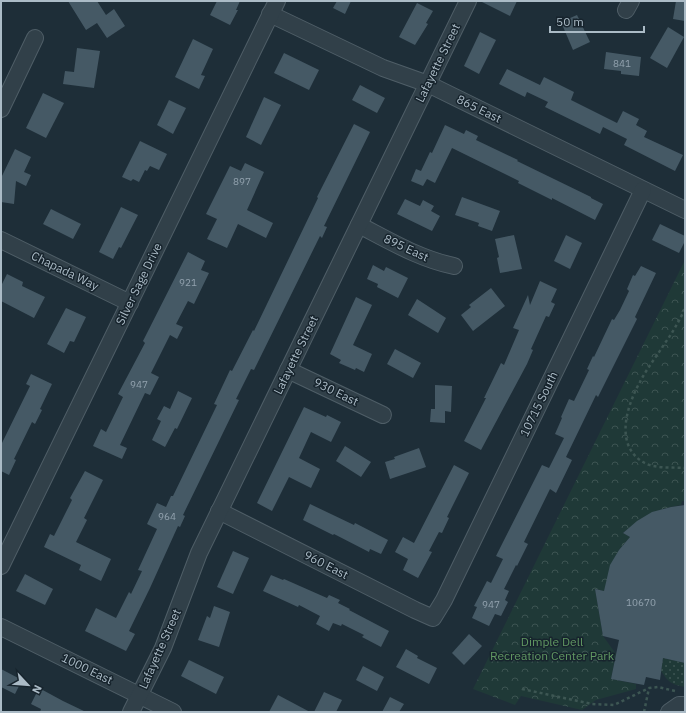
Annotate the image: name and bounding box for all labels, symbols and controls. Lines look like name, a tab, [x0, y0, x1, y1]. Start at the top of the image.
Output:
scale bar	[550, 8, 644, 34]
text: 50 m	[556, 14, 584, 29]
street label: Lafayette Street	[412, 21, 463, 105]
house number: 841	[613, 57, 631, 70]
street label: 865 East	[454, 91, 504, 126]
house number: 897	[233, 175, 251, 188]
street label: 895 East	[381, 231, 431, 264]
street label: Silver Sage Drive	[112, 240, 165, 327]
street label: Chapada Way	[29, 248, 101, 293]
house number: 921	[179, 276, 197, 289]
street label: Lafayette Street	[270, 313, 321, 397]
street label: 10715 South	[516, 369, 561, 439]
street label: 930 East	[311, 374, 361, 409]
house number: 947	[130, 378, 148, 391]
house number: 964	[158, 510, 176, 523]
street label: 960 East	[302, 547, 351, 582]
house number: 10670	[626, 596, 656, 609]
house number: 947	[482, 598, 500, 611]
street label: Lafayette Street	[135, 607, 184, 691]
park label: Dimple Dell Recreation Center Park	[490, 634, 615, 663]
street label: 1000 East	[59, 650, 115, 687]
north arrow	[8, 665, 48, 705]
text: N	[29, 683, 45, 696]

